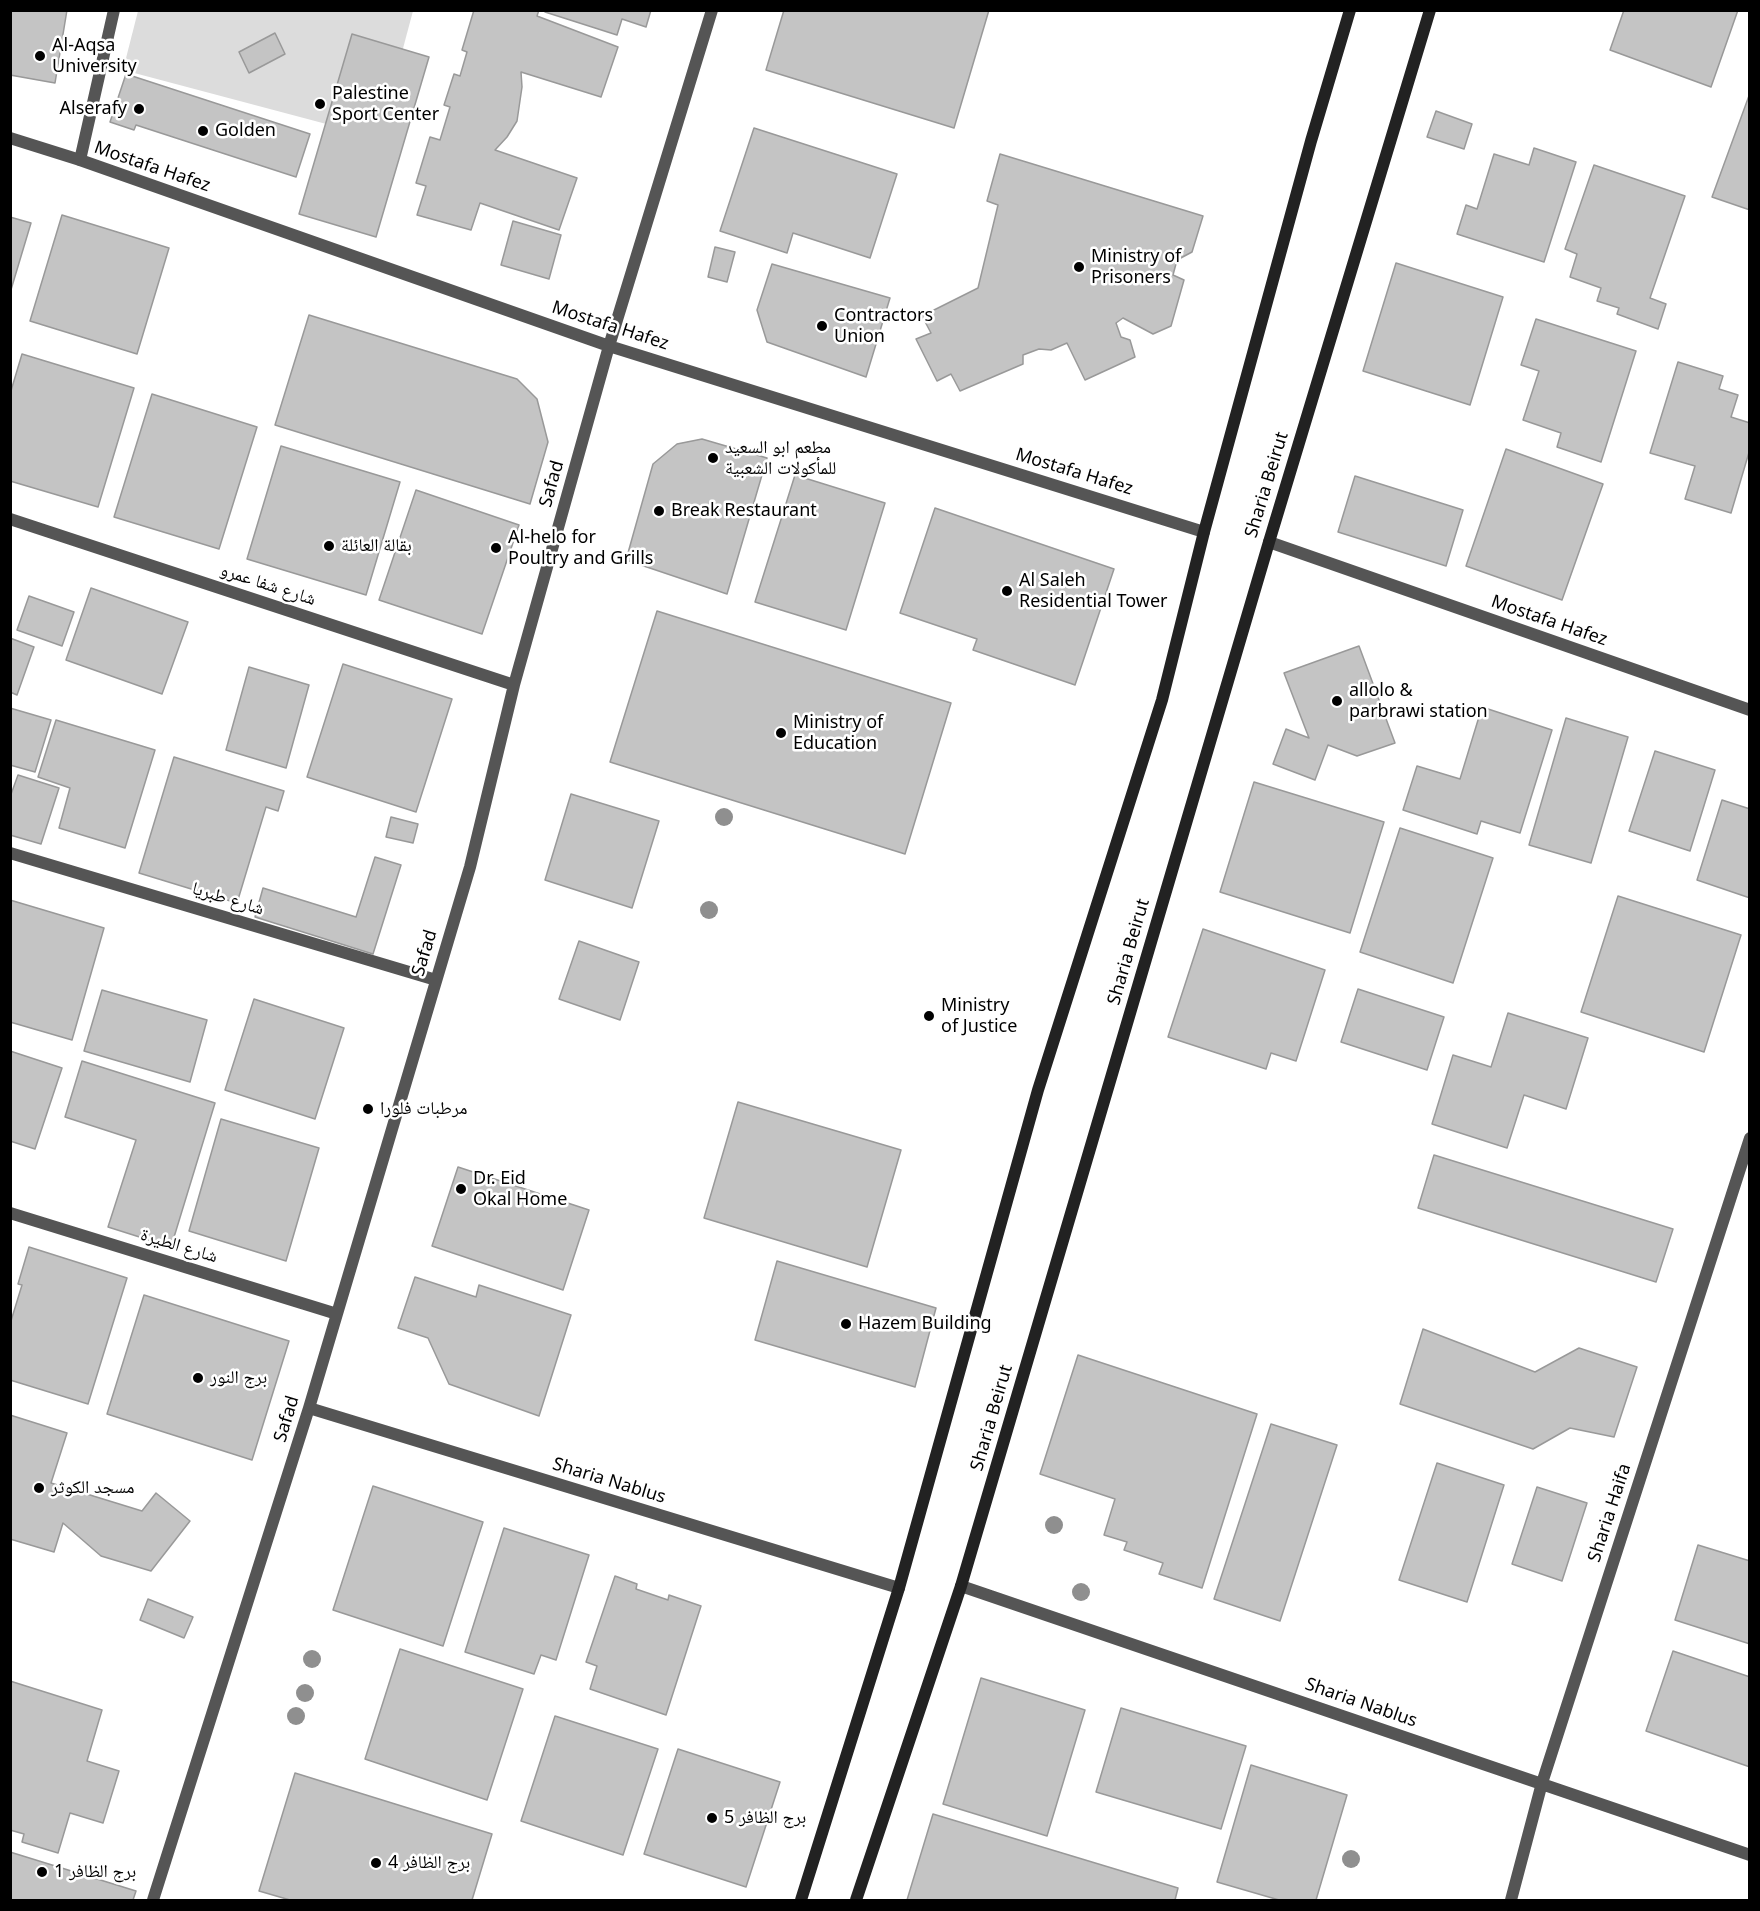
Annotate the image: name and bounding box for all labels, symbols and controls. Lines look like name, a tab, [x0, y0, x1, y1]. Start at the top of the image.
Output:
place label: Al-Aqsa University	[52, 35, 137, 78]
marker: Al-Aqsa University	[33, 49, 47, 63]
place label: Palestine Sport Center	[332, 83, 439, 125]
marker: Palestine Sport Center	[313, 97, 327, 111]
place label: Alserafy	[60, 98, 127, 120]
marker: Alserafy	[132, 102, 146, 116]
place label: Golden	[215, 120, 276, 142]
marker: Golden	[196, 124, 210, 138]
street label: Mostafa Hafez	[91, 137, 213, 197]
place label: Ministry of Prisoners	[1091, 246, 1181, 288]
marker: Ministry of Prisoners	[1072, 260, 1086, 274]
street label: Mostafa Hafez	[549, 297, 671, 355]
place label: Contractors Union	[834, 305, 933, 348]
marker: Contractors Union	[815, 319, 829, 333]
street label: Sharia Beirut	[1241, 429, 1293, 541]
place label: مطعم ابو السعيد للمأكولات الشعبية	[725, 437, 836, 480]
street label: Mostafa Hafez	[1013, 444, 1135, 500]
marker: مطعم ابو السعيد للمأكولات الشعبية	[706, 451, 720, 465]
street label: Safad	[535, 458, 569, 510]
place label: Break Restaurant	[671, 500, 817, 522]
marker: Break Restaurant	[652, 504, 666, 518]
place label: Al-helo for Poultry and Grills	[508, 527, 653, 570]
place label: بقالة العائلة	[341, 535, 412, 557]
marker: بقالة العائلة	[322, 539, 336, 553]
marker: Al-helo for Poultry and Grills	[489, 541, 503, 555]
street label: شارع شفا عمرو	[218, 559, 318, 611]
place label: Al Saleh Residential Tower	[1019, 570, 1168, 612]
marker: Al Saleh Residential Tower	[1000, 584, 1014, 598]
street label: Mostafa Hafez	[1488, 591, 1610, 651]
place label: allolo & parbrawi station	[1349, 680, 1488, 722]
marker: allolo & parbrawi station	[1330, 694, 1344, 708]
place label: Ministry of Education	[793, 712, 883, 754]
marker: Ministry of Education	[774, 726, 788, 740]
street label: شارع طبريا	[189, 878, 267, 920]
street label: Sharia Beirut	[1104, 896, 1154, 1008]
street label: Safad	[408, 927, 442, 979]
place label: Ministry of Justice	[941, 995, 1017, 1038]
marker: Ministry of Justice	[922, 1009, 936, 1023]
place label: مرطبات فلورا	[380, 1098, 467, 1120]
marker: مرطبات فلورا	[361, 1102, 375, 1116]
place label: Dr. Eid Okal Home	[473, 1168, 567, 1210]
marker: Dr. Eid Okal Home	[454, 1182, 468, 1196]
street label: شارع الطيرة	[138, 1224, 220, 1268]
place label: Hazem Building	[858, 1313, 992, 1335]
marker: Hazem Building	[839, 1317, 853, 1331]
street label: Sharia Beirut	[967, 1362, 1017, 1474]
place label: برج النور	[210, 1367, 267, 1389]
marker: برج النور	[191, 1371, 205, 1385]
street label: Safad	[270, 1393, 304, 1445]
street label: Sharia Nablus	[550, 1454, 668, 1508]
street label: Sharia Haifa	[1584, 1461, 1636, 1565]
place label: مسجد الكوثر	[51, 1477, 135, 1499]
marker: مسجد الكوثر	[32, 1481, 46, 1495]
street label: Sharia Nablus	[1302, 1674, 1420, 1732]
place label: برج الظافر 5	[724, 1807, 806, 1829]
marker: برج الظافر 5	[705, 1811, 719, 1825]
place label: برج الظافر 4	[388, 1852, 470, 1874]
marker: برج الظافر 4	[369, 1856, 383, 1870]
place label: برج الظافر 1	[54, 1861, 136, 1883]
marker: برج الظافر 1	[35, 1865, 49, 1879]

